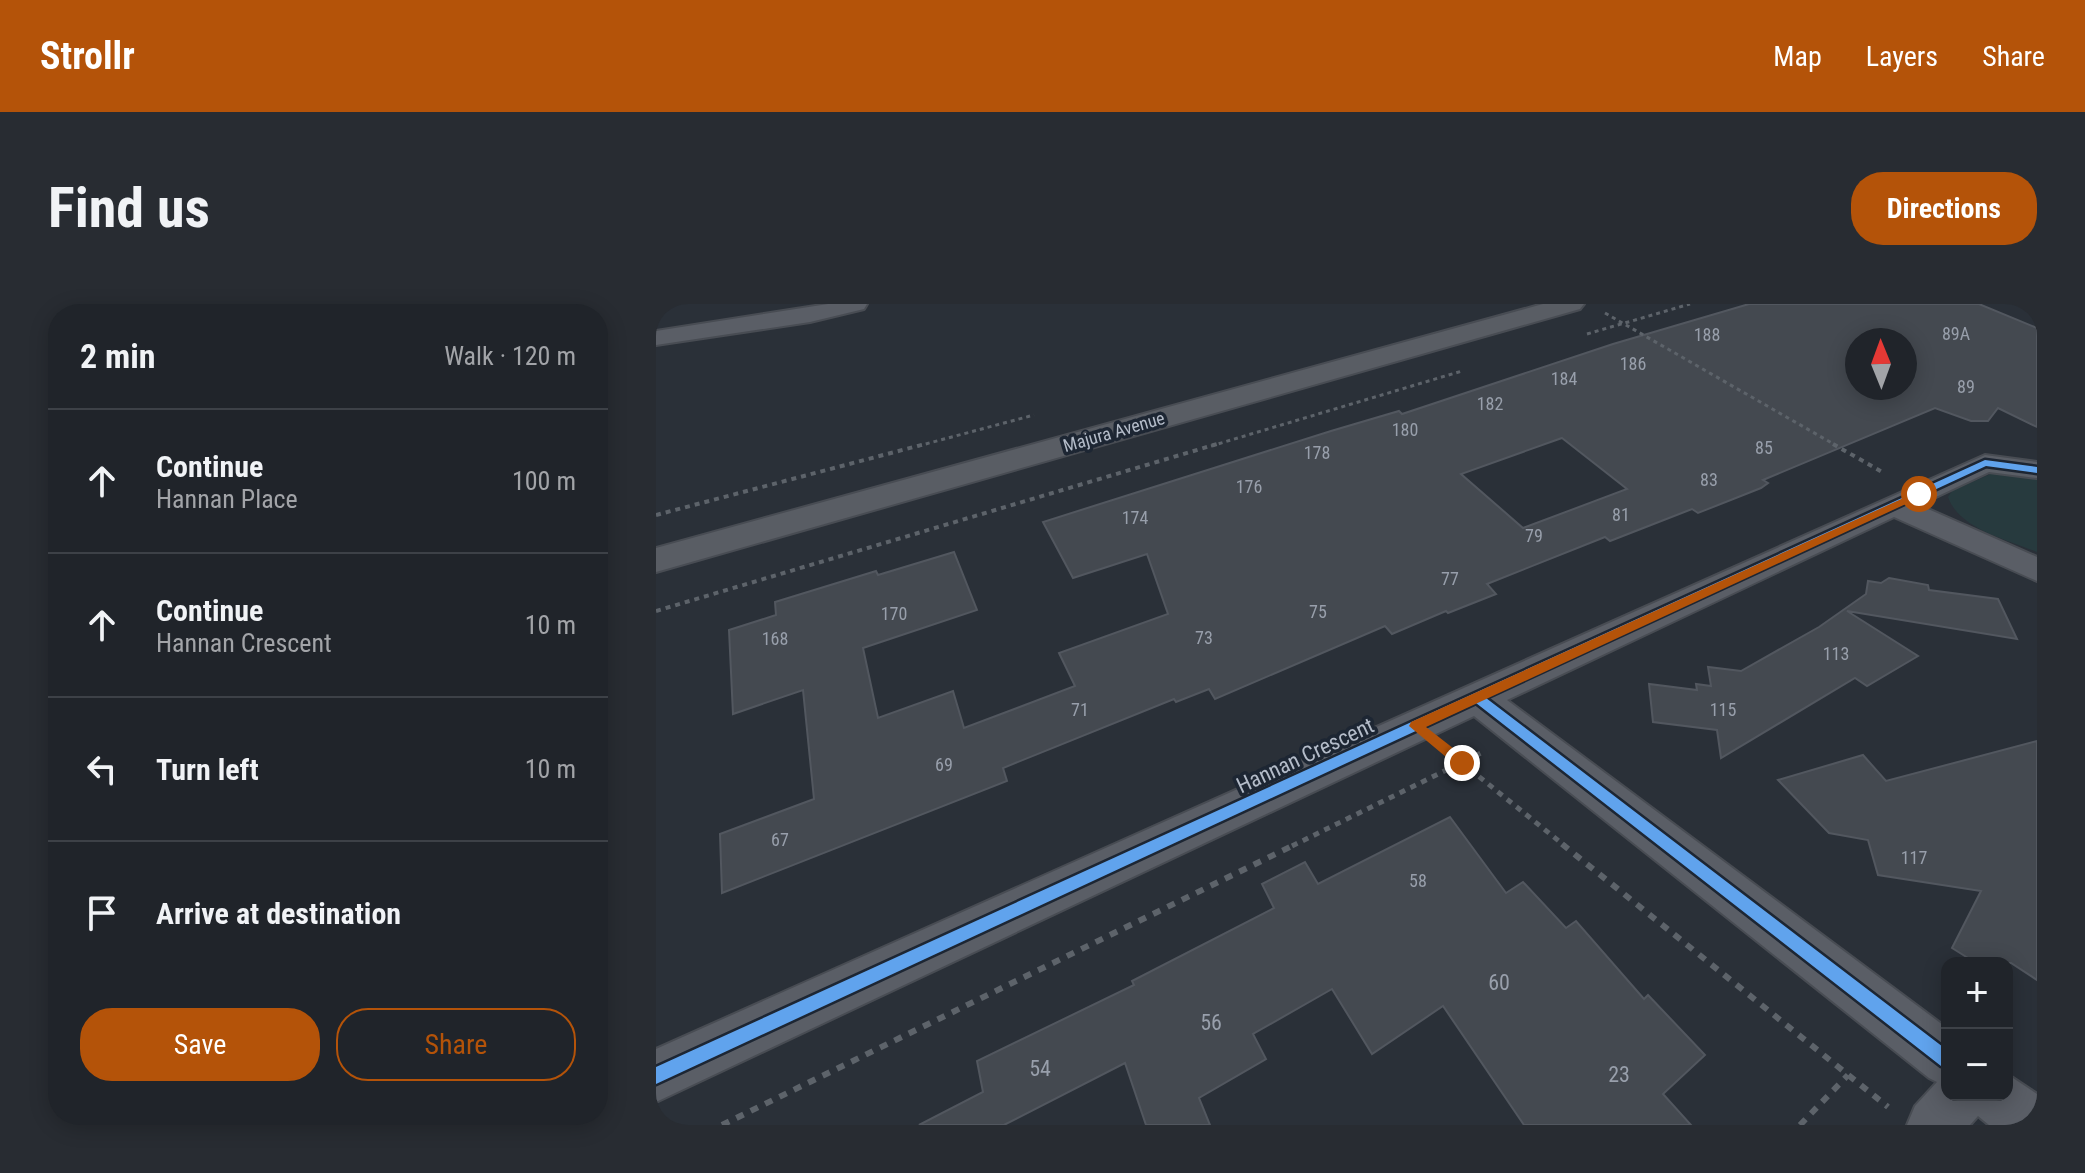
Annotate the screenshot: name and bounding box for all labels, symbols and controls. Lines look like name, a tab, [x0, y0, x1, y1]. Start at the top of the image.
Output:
text: Strollr	[40, 34, 135, 78]
text: Map	[1773, 40, 1822, 73]
text: Layers	[1866, 40, 1938, 73]
text: Share	[1982, 40, 2045, 73]
button: Directions	[1851, 172, 2037, 245]
text: Find us	[48, 175, 210, 241]
house number: 89A	[1942, 323, 1971, 344]
house number: 188	[1694, 324, 1720, 345]
north arrow	[1845, 328, 1917, 400]
text: 2 min	[80, 336, 156, 376]
text: Walk · 120 m	[444, 341, 576, 371]
house number: 186	[1620, 353, 1646, 374]
house number: 184	[1551, 368, 1577, 389]
house number: 89	[1957, 376, 1975, 397]
house number: 182	[1477, 393, 1503, 414]
street label: Majura Avenue	[1061, 407, 1167, 456]
house number: 180	[1392, 419, 1418, 440]
house number: 85	[1755, 437, 1773, 458]
house number: 178	[1304, 442, 1330, 463]
text: Continue	[156, 449, 263, 484]
icon: ahead	[80, 459, 124, 503]
text: 100 m	[512, 466, 576, 496]
house number: 83	[1700, 469, 1718, 490]
house number: 176	[1236, 476, 1262, 497]
route start	[1901, 476, 1937, 512]
text: Hannan Place	[156, 484, 298, 514]
house number: 81	[1612, 504, 1630, 525]
house number: 174	[1122, 507, 1148, 528]
house number: 79	[1525, 525, 1543, 546]
house number: 77	[1441, 568, 1459, 589]
text: Continue	[156, 593, 263, 628]
house number: 75	[1309, 601, 1327, 622]
icon: ahead	[80, 603, 124, 647]
house number: 170	[881, 603, 907, 624]
text: 10 m	[525, 610, 576, 640]
house number: 73	[1195, 627, 1213, 648]
text: Hannan Crescent	[156, 628, 332, 658]
house number: 168	[762, 628, 788, 649]
house number: 113	[1823, 643, 1849, 664]
house number: 71	[1071, 699, 1089, 720]
house number: 115	[1710, 699, 1736, 720]
street label: Hannan Crescent	[1233, 713, 1378, 798]
route end	[1444, 745, 1480, 781]
icon: left	[80, 747, 124, 791]
text: Turn left	[156, 752, 259, 787]
text: 10 m	[525, 754, 576, 784]
house number: 69	[935, 754, 953, 775]
house number: 67	[771, 829, 789, 850]
house number: 117	[1901, 847, 1927, 868]
house number: 58	[1409, 870, 1427, 891]
icon: arrive	[80, 891, 124, 935]
text: Arrive at destination	[156, 896, 401, 931]
map controls	[1941, 957, 2013, 1101]
button: +	[1941, 957, 2013, 1029]
house number: 60	[1488, 970, 1510, 995]
button: Save	[80, 1008, 320, 1081]
button: Share	[336, 1008, 576, 1081]
house number: 56	[1200, 1010, 1222, 1035]
button: −	[1941, 1029, 2013, 1101]
house number: 54	[1029, 1056, 1051, 1081]
house number: 23	[1608, 1062, 1630, 1087]

